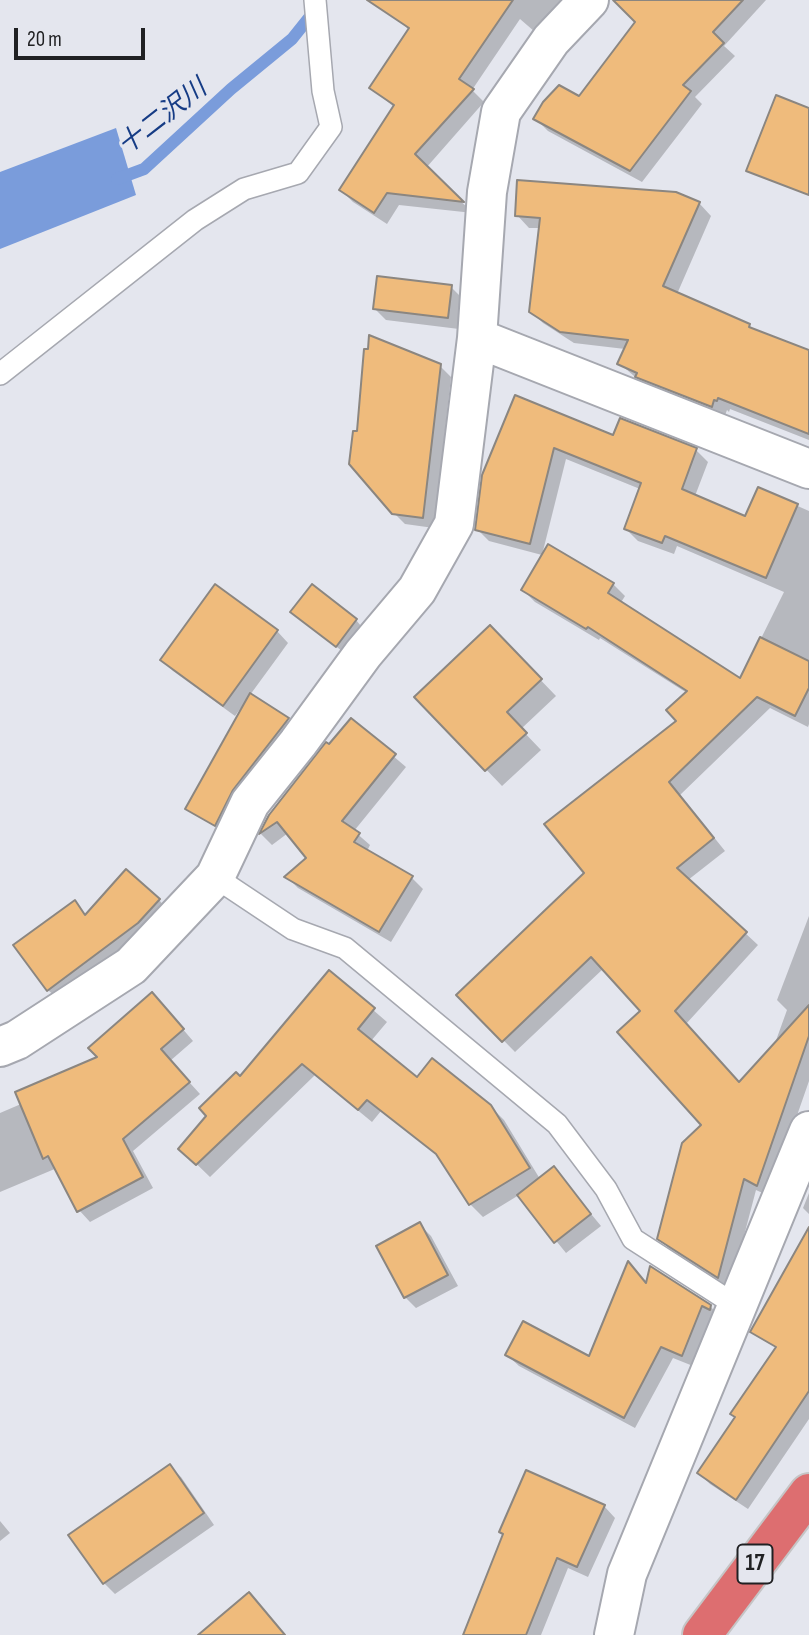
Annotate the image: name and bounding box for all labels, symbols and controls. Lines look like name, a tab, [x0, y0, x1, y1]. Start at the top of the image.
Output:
scale bar	[18, 14, 149, 58]
text: 20 m	[27, 27, 62, 52]
water label: 十二沢川	[112, 74, 214, 162]
road number: 17	[738, 1544, 772, 1583]

